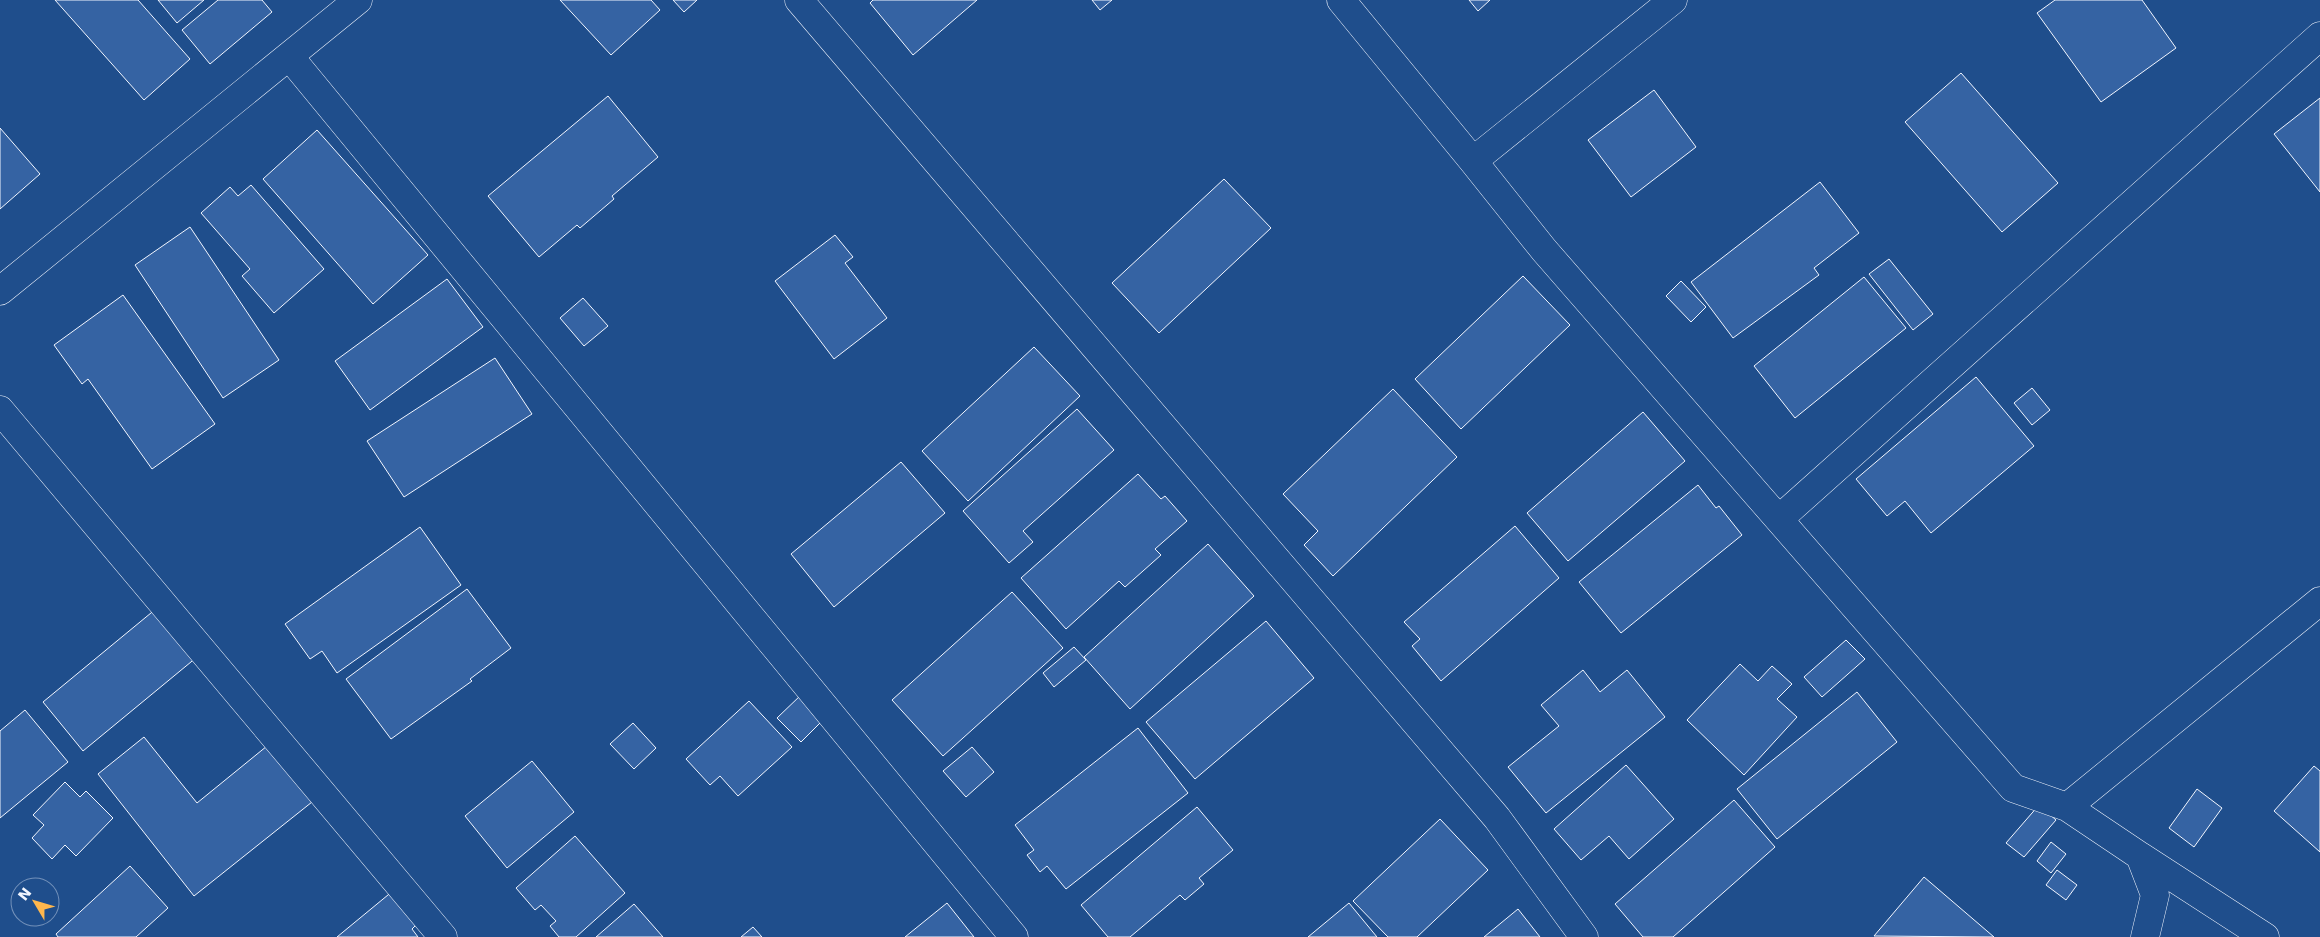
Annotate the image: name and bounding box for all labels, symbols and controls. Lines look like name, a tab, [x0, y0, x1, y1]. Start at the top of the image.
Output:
north arrow	[10, 877, 60, 927]
text: N	[15, 884, 35, 904]

